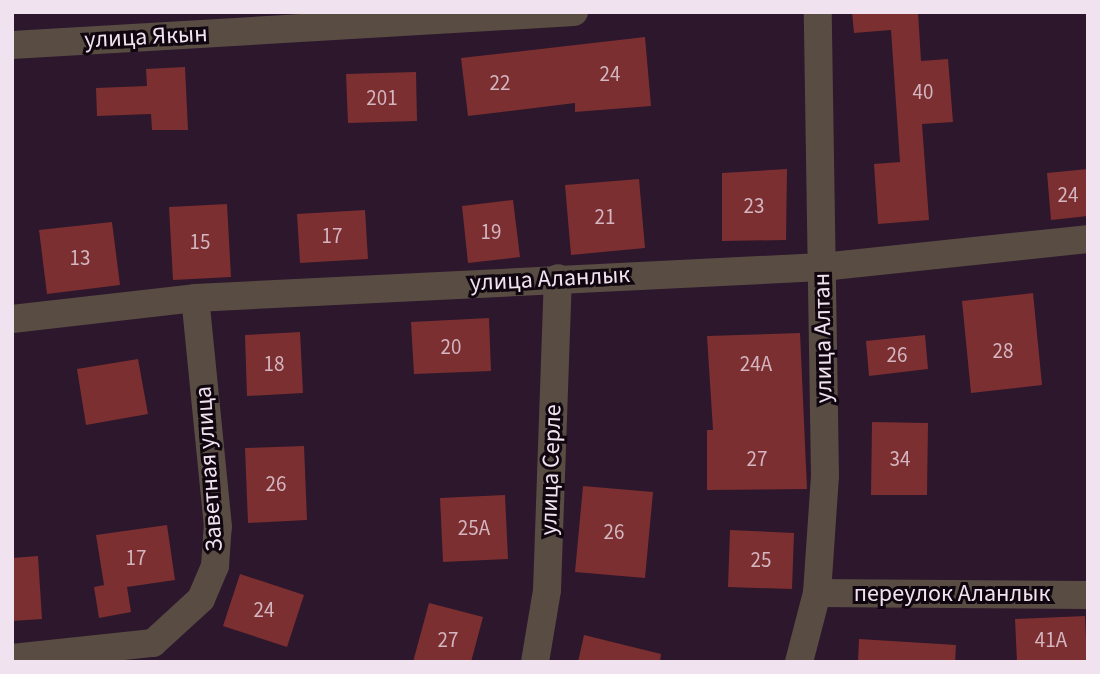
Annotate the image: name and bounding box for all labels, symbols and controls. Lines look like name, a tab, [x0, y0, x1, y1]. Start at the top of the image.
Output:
street label: улица Якын	[84, 19, 208, 55]
house number: 24	[600, 61, 620, 87]
house number: 22	[490, 70, 510, 96]
house number: 40	[913, 79, 933, 105]
house number: 201	[366, 85, 398, 111]
house number: 24	[1058, 182, 1078, 208]
house number: 23	[744, 193, 764, 219]
house number: 21	[595, 204, 615, 230]
house number: 19	[481, 219, 501, 245]
house number: 17	[322, 223, 342, 249]
house number: 15	[190, 229, 210, 255]
house number: 13	[70, 245, 90, 271]
street label: улица Аланлык	[469, 260, 631, 298]
street label: улица Алтан	[807, 273, 839, 403]
house number: 20	[441, 334, 461, 360]
house number: 28	[993, 338, 1013, 364]
house number: 26	[887, 342, 907, 368]
house number: 18	[264, 351, 284, 377]
house number: 24А	[740, 351, 772, 377]
street label: Заветная улица	[189, 385, 229, 553]
street label: улица Серле	[534, 404, 568, 536]
house number: 27	[747, 446, 767, 472]
house number: 34	[890, 446, 910, 472]
house number: 26	[266, 471, 286, 497]
house number: 25А	[458, 515, 490, 541]
house number: 26	[604, 519, 624, 545]
house number: 17	[126, 545, 146, 571]
house number: 25	[751, 547, 771, 573]
street label: переулок Аланлык	[854, 580, 1050, 608]
house number: 24	[254, 597, 274, 623]
house number: 27	[438, 627, 458, 653]
house number: 41А	[1035, 627, 1067, 653]

